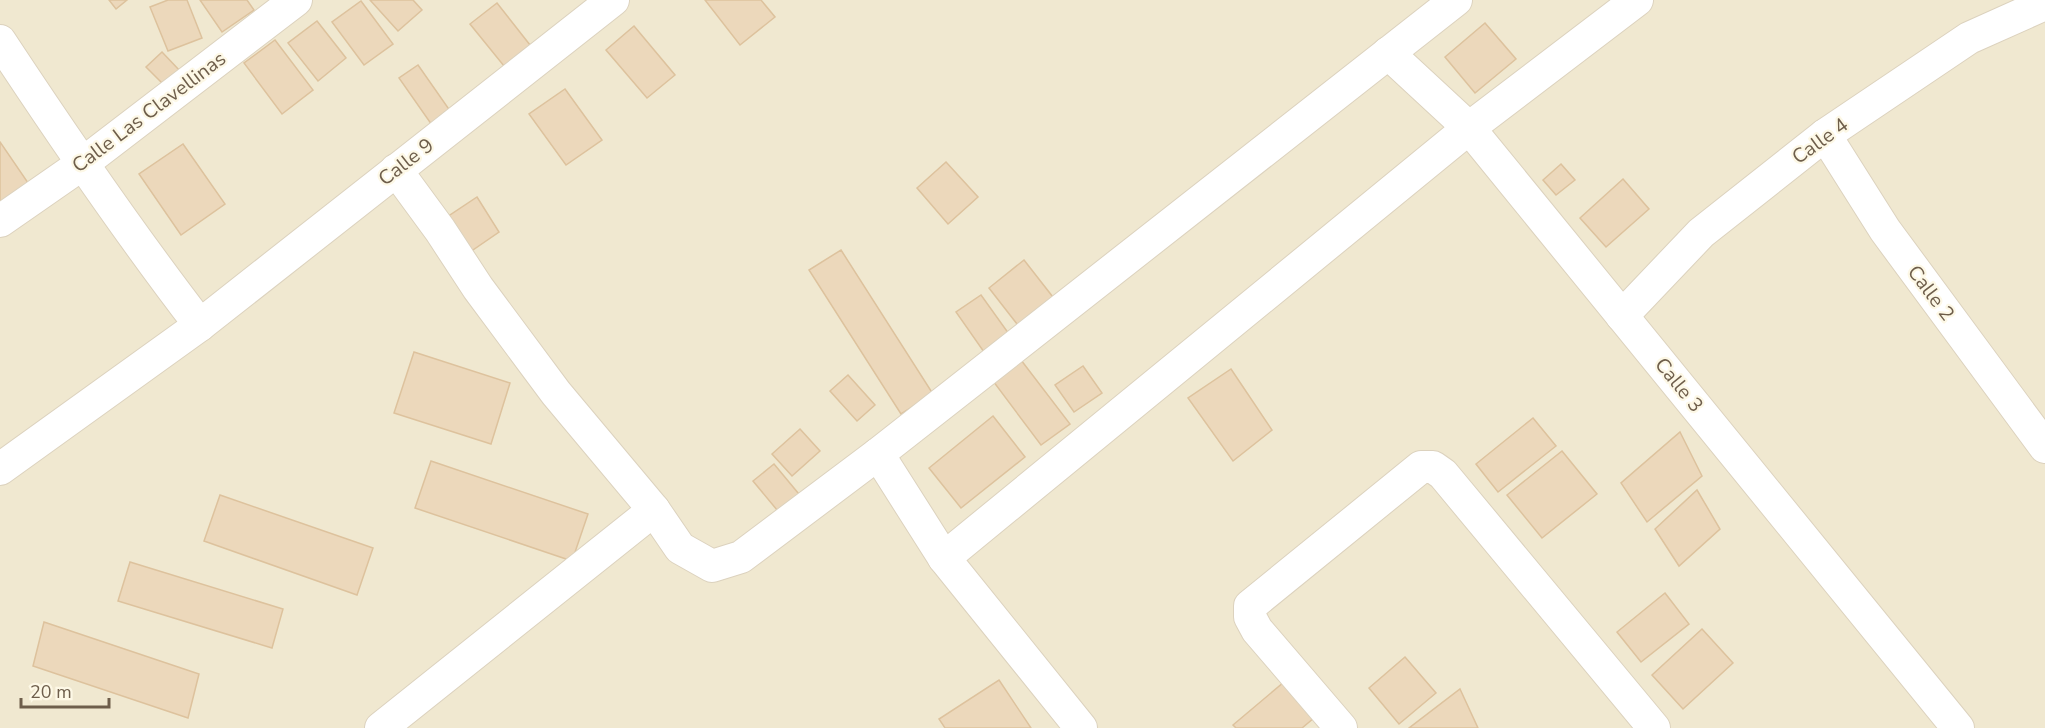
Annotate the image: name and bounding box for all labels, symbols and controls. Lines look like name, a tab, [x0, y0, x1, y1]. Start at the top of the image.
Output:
street label: Calle Las Clavellinas	[67, 45, 231, 179]
street label: Calle 4	[1786, 111, 1854, 171]
street label: Calle 9	[373, 132, 439, 192]
street label: Calle 2	[1901, 260, 1961, 326]
street label: Calle 3	[1649, 352, 1709, 418]
scale bar	[21, 671, 110, 709]
text: 20 m	[30, 680, 72, 704]

